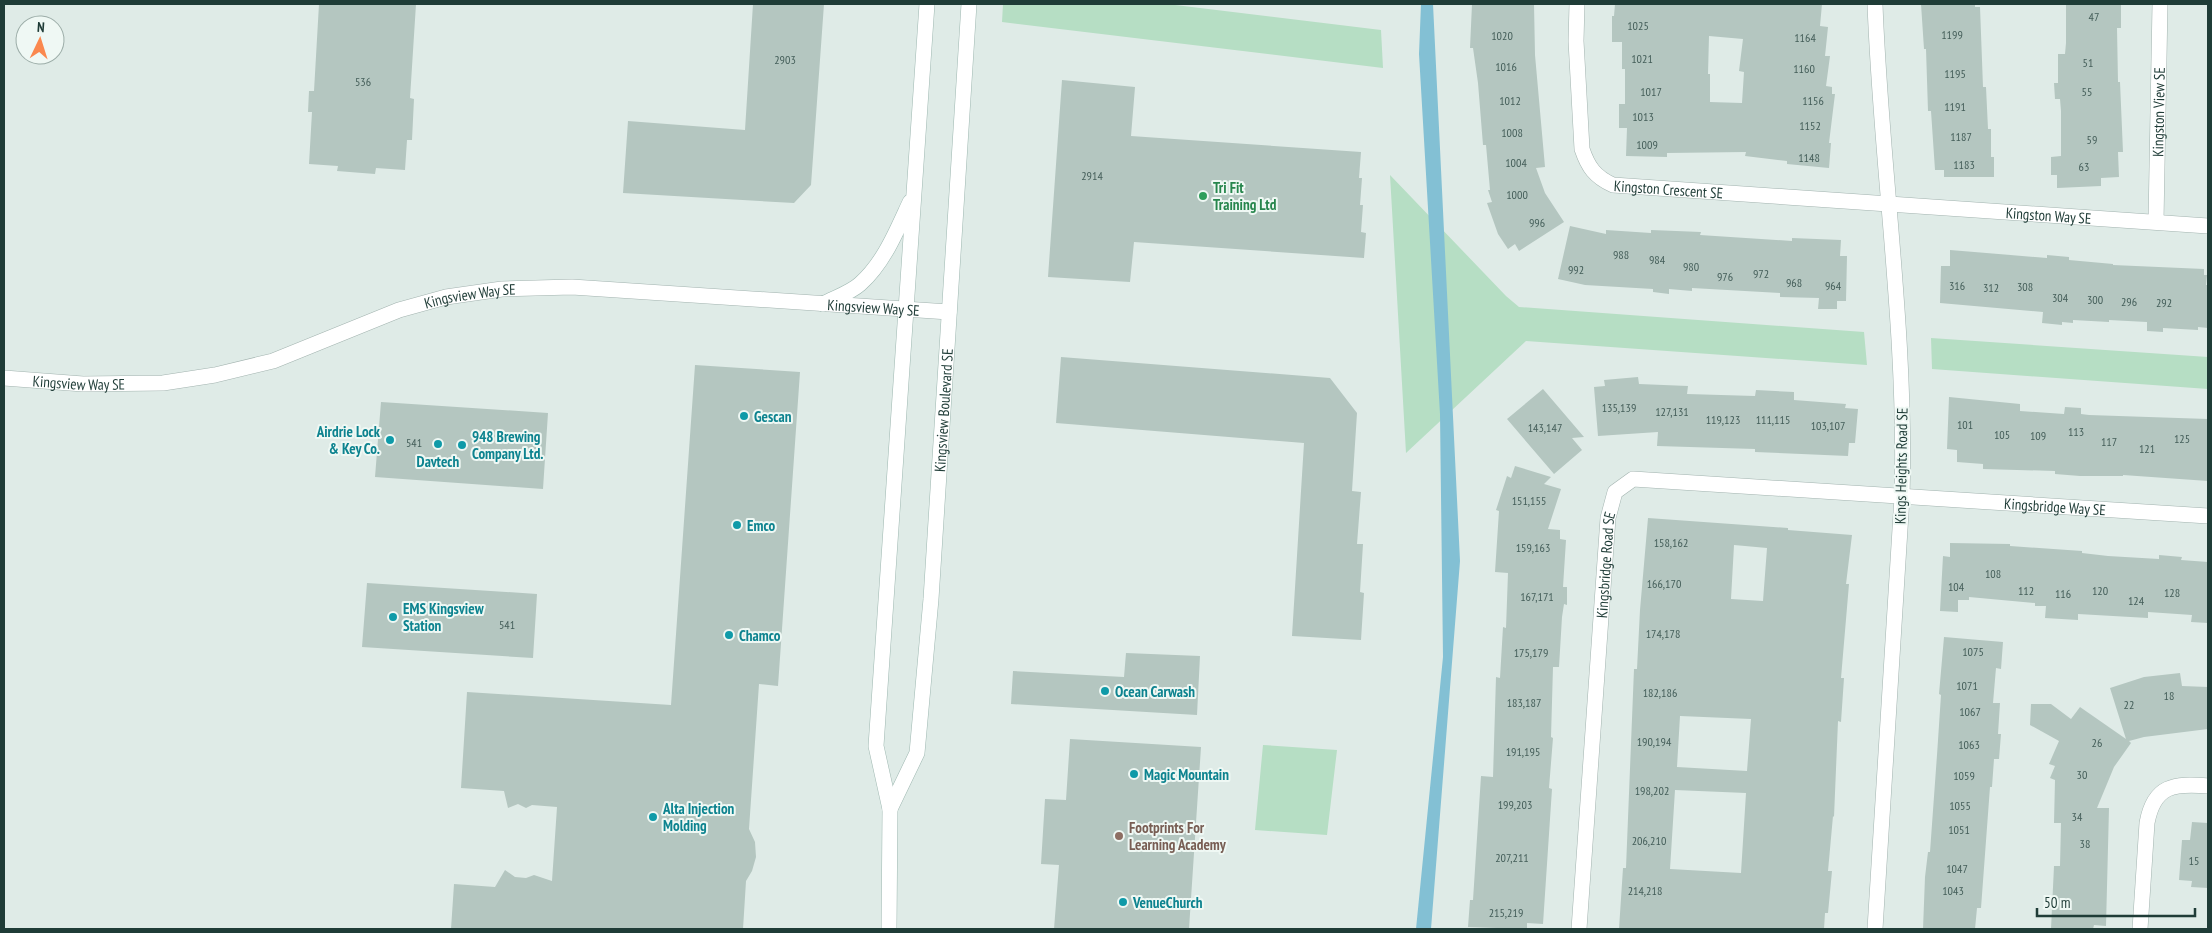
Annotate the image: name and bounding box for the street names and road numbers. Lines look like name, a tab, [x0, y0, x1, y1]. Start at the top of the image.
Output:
street label: Kingston View SE	[2148, 67, 2168, 157]
street label: Kingston Crescent SE	[1613, 176, 1724, 202]
street label: Kingston Way SE	[2005, 203, 2092, 227]
street label: Kingsview Way SE	[422, 279, 516, 312]
street label: Kingsview Way SE	[827, 294, 920, 320]
street label: Kingsview Boulevard SE	[930, 348, 956, 473]
street label: Kingsview Way SE	[32, 371, 125, 394]
street label: Kings Heights Road SE	[1890, 408, 1912, 524]
street label: Kingsbridge Way SE	[2004, 493, 2106, 519]
street label: Kingsbridge Road SE	[1591, 509, 1619, 619]

